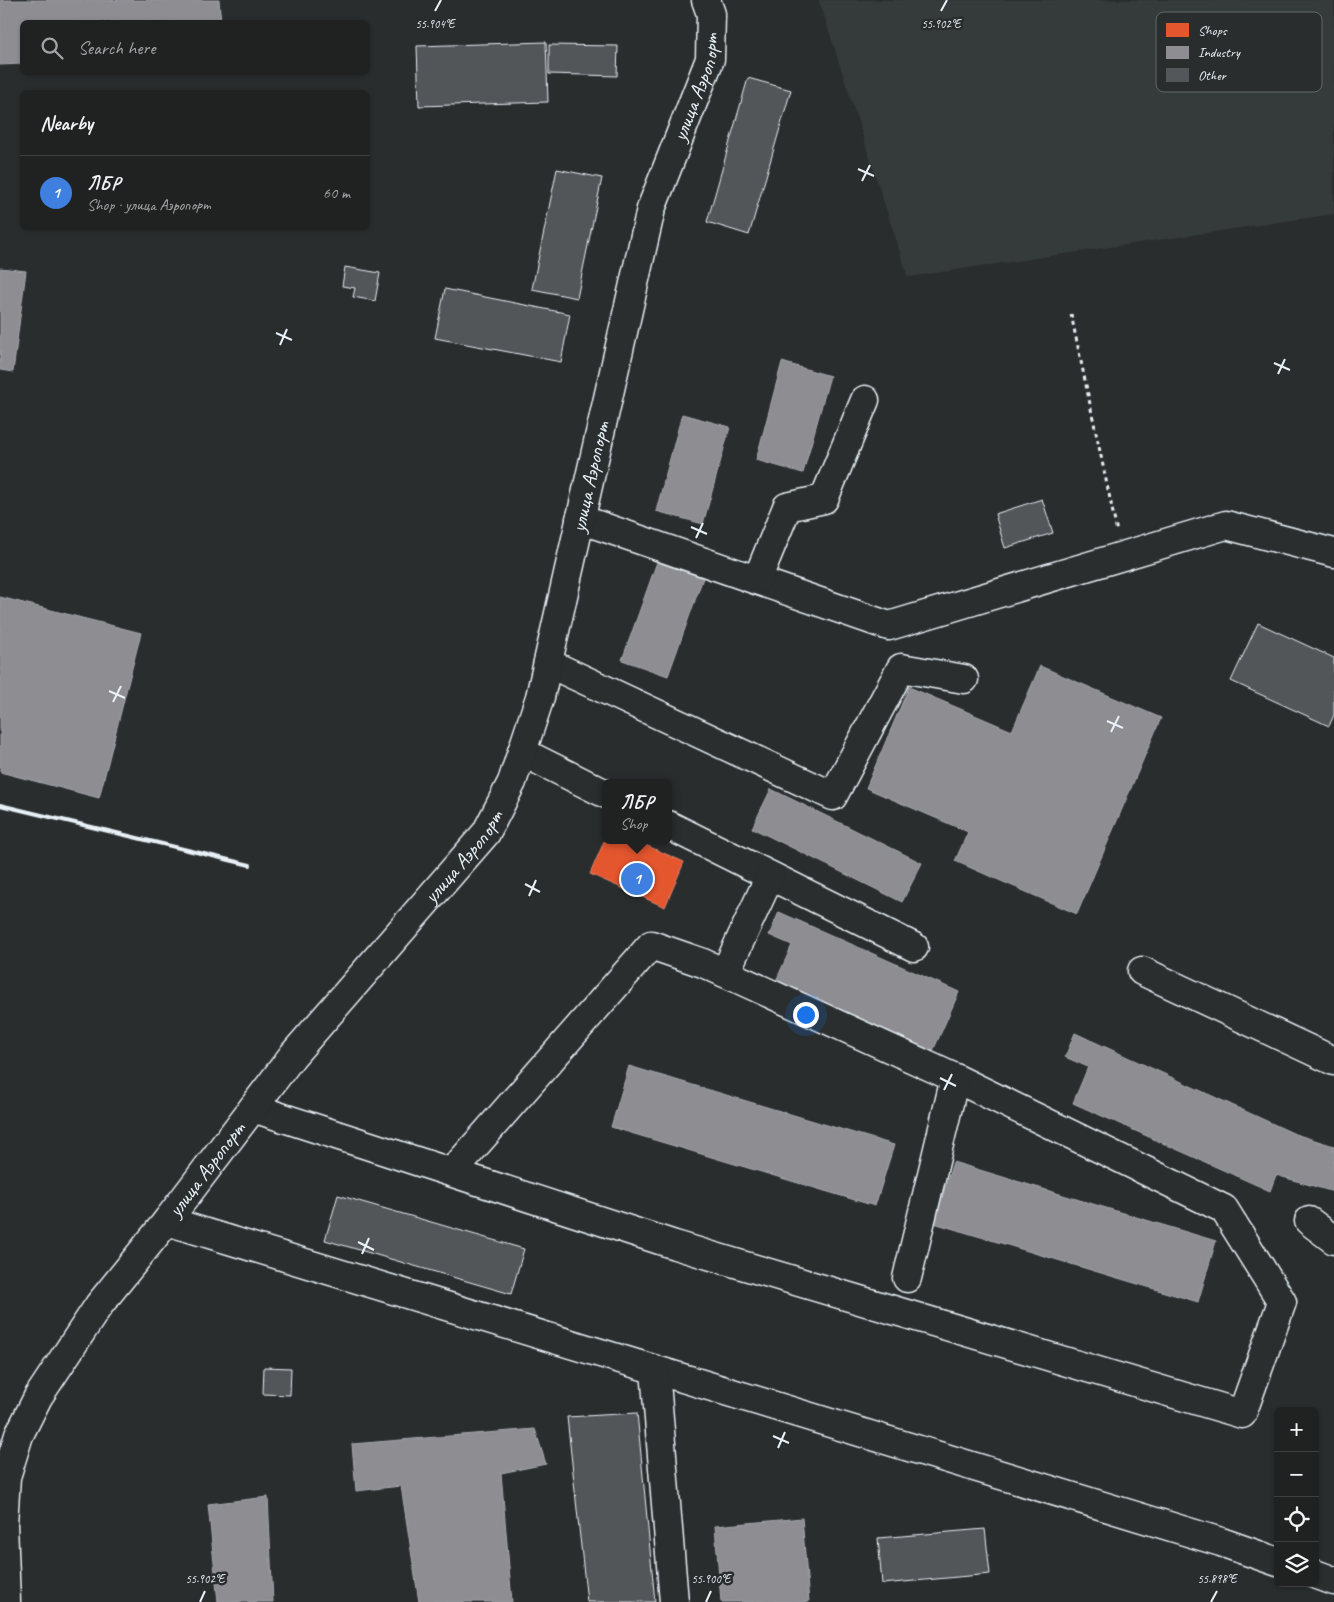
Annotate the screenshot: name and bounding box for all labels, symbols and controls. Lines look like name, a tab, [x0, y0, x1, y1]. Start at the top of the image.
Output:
legend	[1156, 12, 1322, 92]
text: 55.904°E	[415, 16, 456, 32]
text: 55.902°E	[921, 16, 962, 32]
search box	[20, 20, 370, 75]
text: Shops	[1198, 22, 1228, 39]
street label: улица Аэропорт	[665, 32, 724, 147]
icon: search	[38, 34, 66, 62]
text: Search here	[78, 36, 155, 60]
text: Industry	[1198, 44, 1241, 61]
text: Other	[1198, 67, 1227, 84]
text: Nearby	[40, 110, 93, 136]
text: ЛБР	[87, 171, 121, 195]
text: 1	[52, 183, 60, 203]
text: 60 m	[323, 183, 350, 203]
text: Shop · улица Аэропорт	[87, 195, 210, 215]
street label: улица Аэропорт	[564, 418, 615, 536]
popup	[602, 779, 672, 844]
text: ЛБР	[620, 790, 654, 814]
street label: улица Аэропорт	[417, 805, 509, 910]
text: Shop	[620, 814, 647, 834]
pin: 1	[621, 860, 653, 898]
your location	[793, 1002, 819, 1028]
street label: улица Аэропорт	[161, 1116, 251, 1223]
map controls	[1274, 1407, 1319, 1587]
button: +	[1274, 1407, 1319, 1452]
button: −	[1274, 1452, 1319, 1497]
button: locate	[1274, 1497, 1319, 1542]
button: layers	[1274, 1542, 1319, 1587]
text: 55.902°E	[185, 1571, 226, 1587]
text: 55.900°E	[691, 1571, 732, 1587]
text: 55.898°E	[1197, 1571, 1238, 1587]

